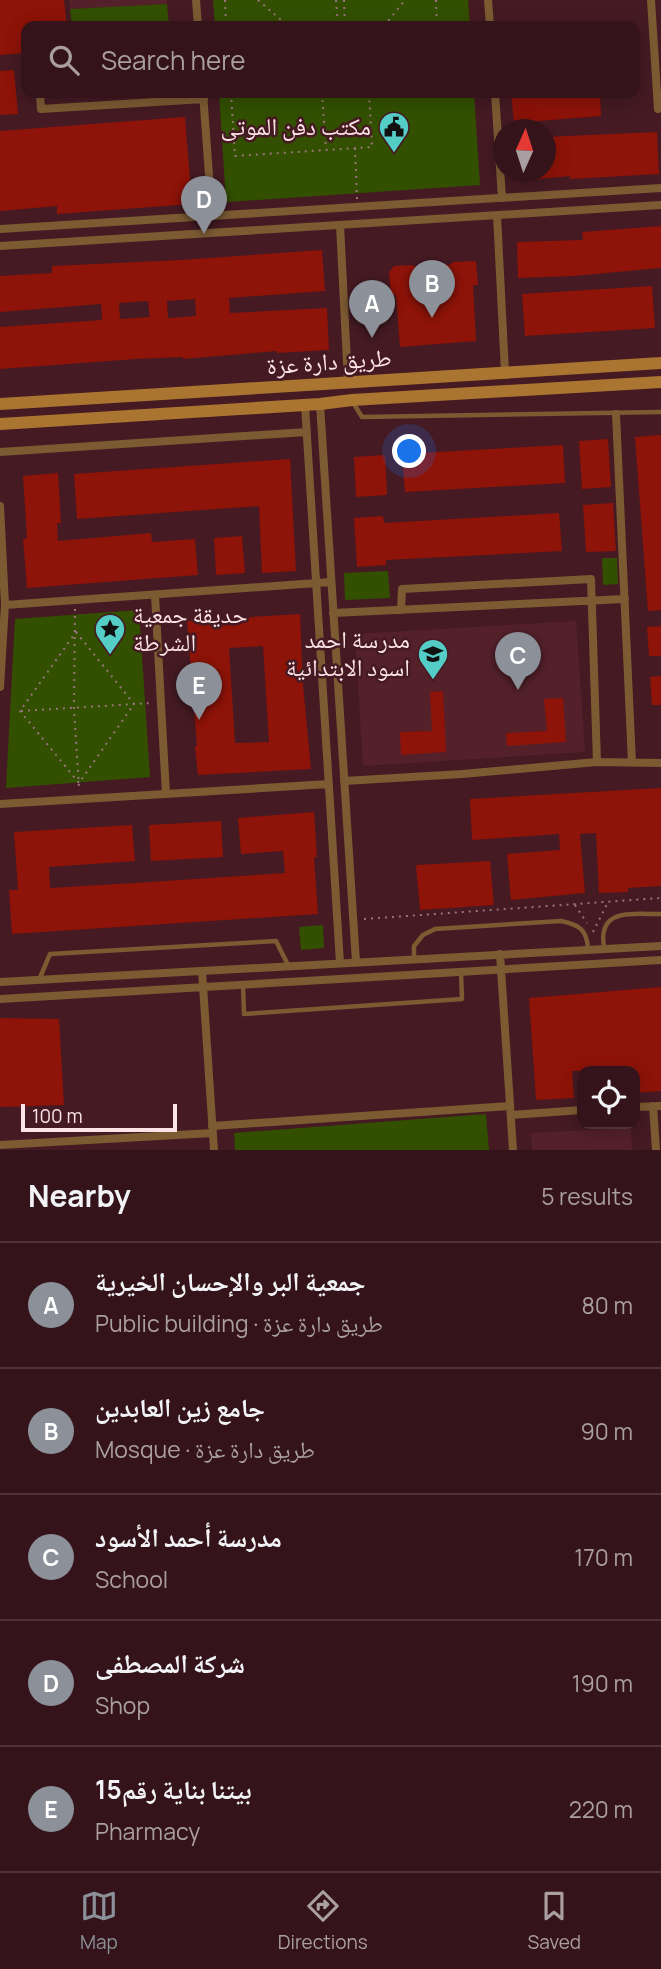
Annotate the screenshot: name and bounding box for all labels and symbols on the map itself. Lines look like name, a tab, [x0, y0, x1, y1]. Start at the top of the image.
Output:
place label: مكتب دفن الموتى	[220, 109, 371, 142]
public building icon: مكتب دفن الموتى	[377, 110, 411, 154]
north arrow	[493, 119, 556, 182]
pin: D	[181, 176, 227, 234]
pin: B	[409, 260, 455, 318]
pin: A	[349, 280, 395, 338]
street label: طريق دارة عزة	[265, 340, 392, 381]
your location	[392, 434, 426, 468]
place label: حديقة جمعية الشرطة	[133, 597, 247, 658]
place icon: حديقة جمعية الشرطة	[93, 612, 127, 656]
place label: مدرسة احمد اسود الابتدائية	[286, 622, 410, 683]
pin: C	[495, 632, 541, 690]
school or university icon: مدرسة احمد اسود الابتدائية	[416, 637, 450, 681]
pin: E	[176, 662, 222, 720]
scale bar	[21, 1101, 177, 1133]

